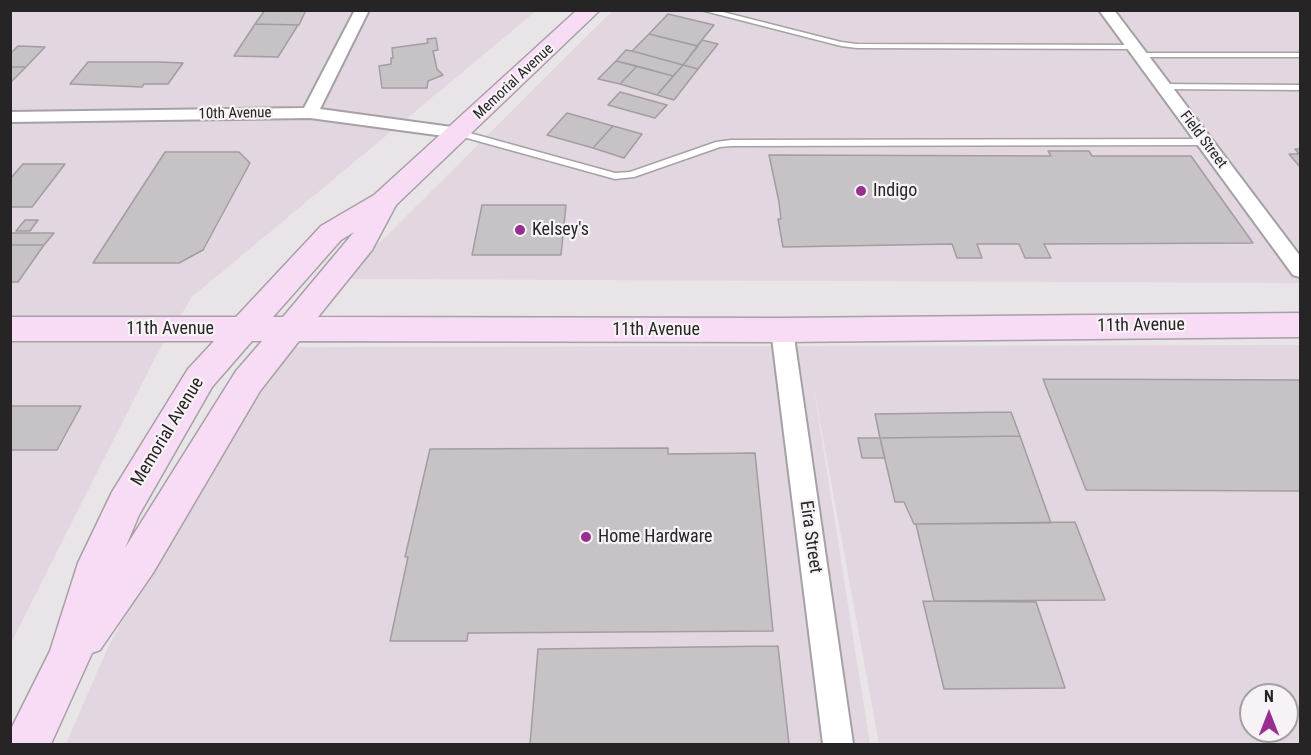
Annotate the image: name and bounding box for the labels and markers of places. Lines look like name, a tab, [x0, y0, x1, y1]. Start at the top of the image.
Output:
place label: Indigo	[873, 180, 917, 202]
marker: Indigo	[854, 184, 868, 198]
place label: Kelsey's	[532, 219, 589, 241]
marker: Kelsey's	[513, 223, 527, 237]
place label: Home Hardware	[598, 526, 712, 548]
marker: Home Hardware	[579, 530, 593, 544]

